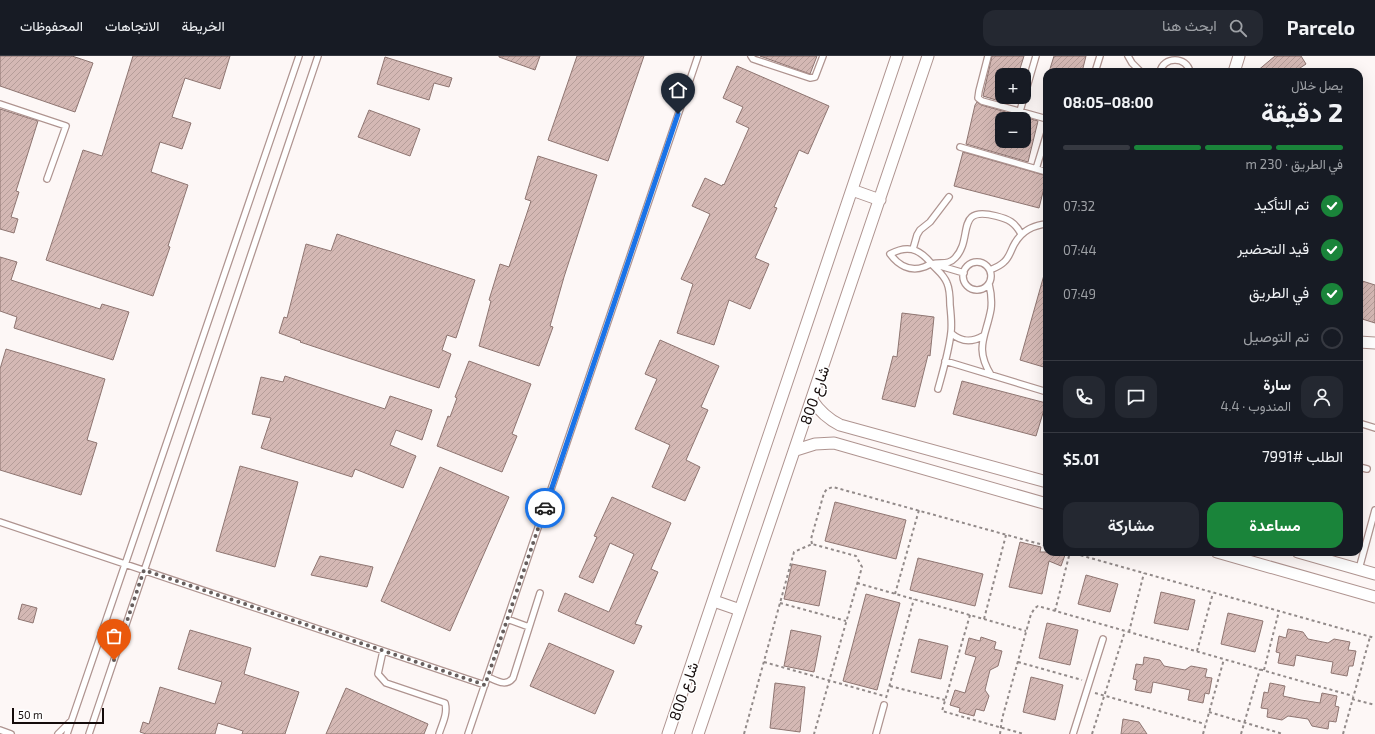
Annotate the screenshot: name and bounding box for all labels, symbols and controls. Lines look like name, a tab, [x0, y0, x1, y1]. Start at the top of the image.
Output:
search box	[983, 10, 1263, 46]
text: ابحث هنا	[1162, 16, 1217, 34]
text: Parcelo	[1287, 16, 1355, 39]
text: المحفوظات	[20, 17, 83, 34]
text: الاتجاهات	[105, 17, 159, 34]
text: الخريطة	[181, 17, 225, 34]
icon: search	[1227, 17, 1249, 39]
map controls	[995, 68, 1031, 148]
button: +	[995, 68, 1031, 104]
pin	[661, 73, 695, 114]
text: يصل خلال	[1291, 77, 1343, 93]
icon: home	[667, 79, 689, 101]
text: 08:00–08:05	[1063, 93, 1153, 111]
text: 2 دقيقة	[1261, 96, 1343, 127]
button: −	[995, 112, 1031, 148]
text: في الطريق · 230 m	[1246, 156, 1343, 172]
text: تم التأكيد	[1254, 195, 1309, 213]
icon: check	[1321, 195, 1343, 217]
text: 07:32	[1063, 198, 1095, 214]
text: قيد التحضير	[1237, 239, 1309, 257]
icon: check	[1321, 239, 1343, 261]
text: 07:44	[1063, 242, 1097, 258]
text: في الطريق	[1249, 283, 1309, 301]
icon: check	[1321, 283, 1343, 305]
text: 07:49	[1063, 286, 1096, 302]
text: تم التوصيل	[1243, 327, 1309, 345]
street label: شارع 800	[796, 363, 835, 428]
text: سارة	[1263, 375, 1291, 393]
button: phone	[1063, 376, 1105, 418]
button: chat	[1115, 376, 1157, 418]
button: person	[1301, 376, 1343, 418]
text: المندوب · 4.4	[1221, 398, 1291, 414]
text: الطلب #7991	[1262, 447, 1343, 465]
text: $5.01	[1063, 450, 1100, 468]
courier	[525, 488, 565, 528]
icon: car	[534, 497, 556, 519]
button: مشاركة	[1063, 502, 1199, 548]
button: مساعدة	[1207, 502, 1343, 548]
pin	[97, 619, 131, 660]
icon: bag	[103, 625, 125, 647]
street label: شارع 800	[665, 659, 704, 724]
scale bar	[12, 706, 104, 725]
text: 50 m	[18, 708, 43, 721]

